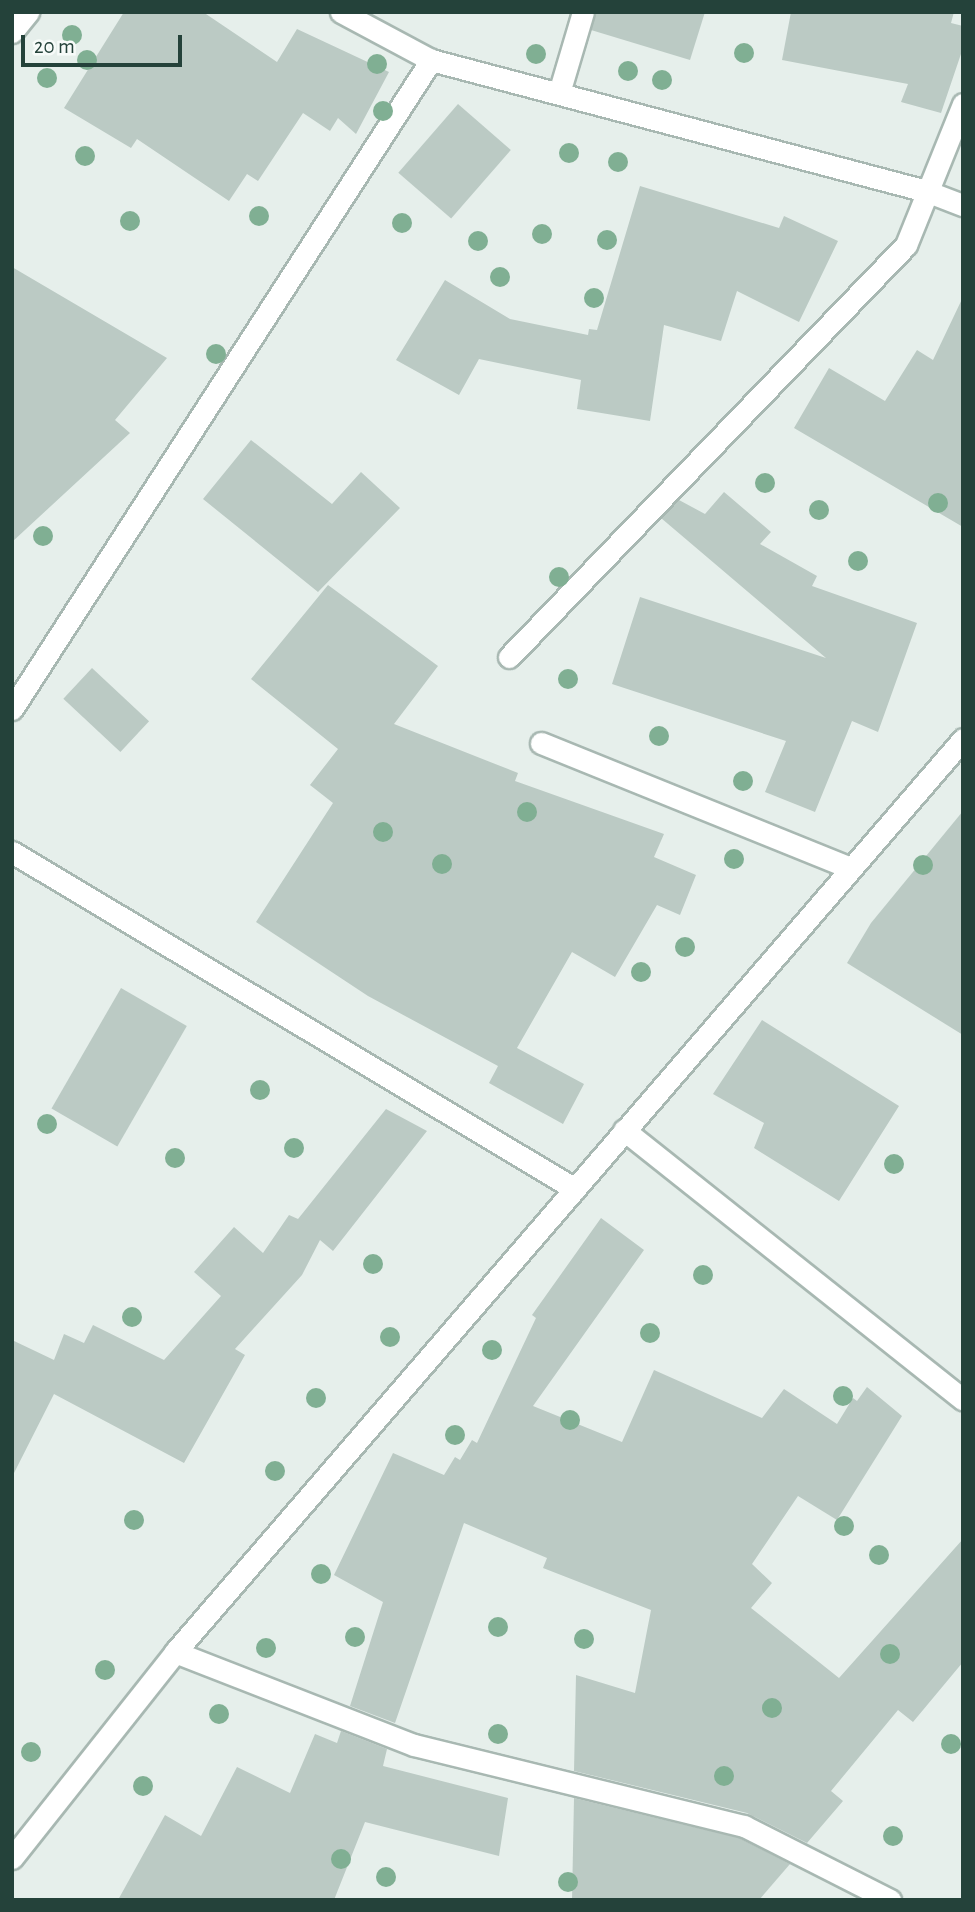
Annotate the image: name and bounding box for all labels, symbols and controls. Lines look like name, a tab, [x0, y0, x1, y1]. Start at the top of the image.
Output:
scale bar	[24, 21, 186, 65]
text: 20 m	[34, 36, 75, 57]

